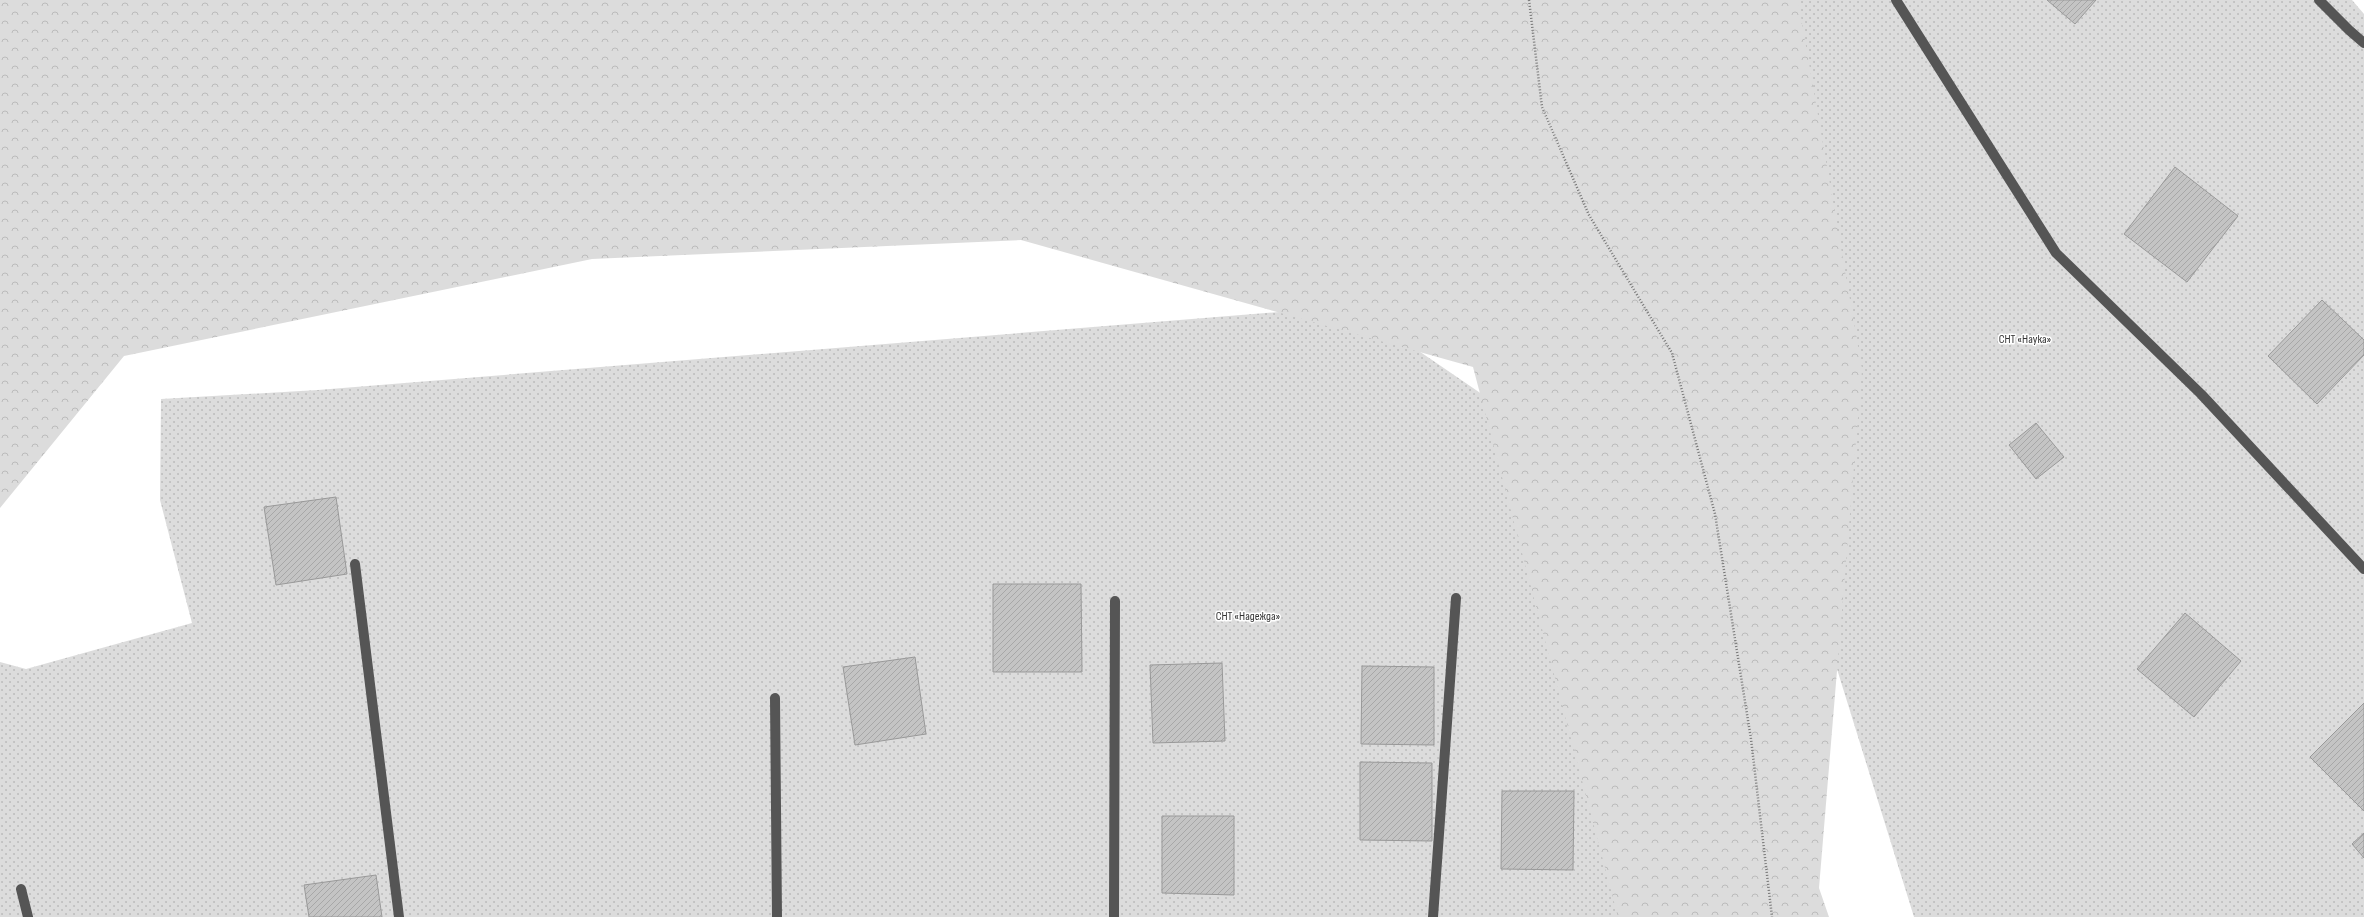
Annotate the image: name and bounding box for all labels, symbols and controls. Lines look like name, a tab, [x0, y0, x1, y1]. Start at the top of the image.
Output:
park label: СНТ «Наука»	[1999, 332, 2052, 347]
park label: СНТ «Надежда»	[1216, 609, 1281, 624]

